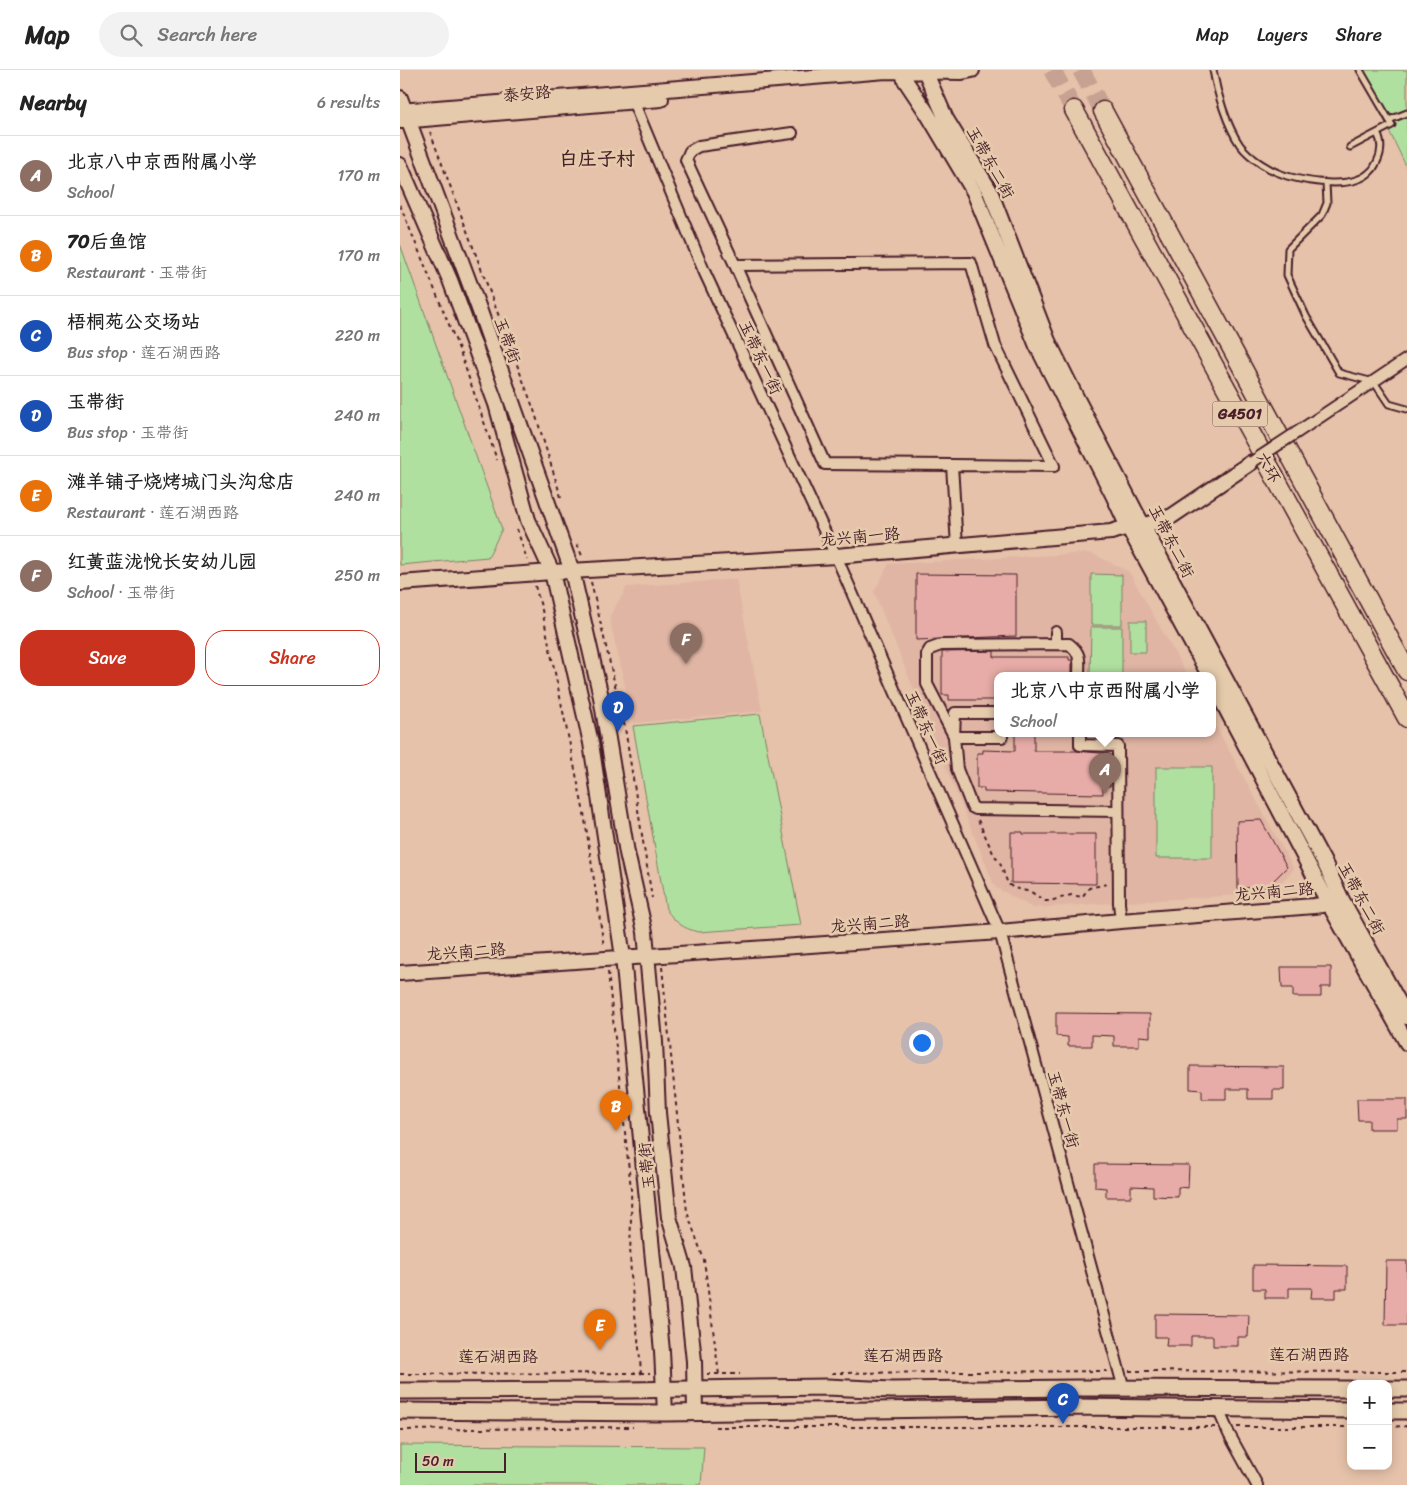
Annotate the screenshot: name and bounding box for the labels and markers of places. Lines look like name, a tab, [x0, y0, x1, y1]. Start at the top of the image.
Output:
pin: F	[670, 623, 702, 664]
pin: D	[602, 691, 634, 732]
pin: A	[1089, 753, 1121, 794]
pin: B	[600, 1090, 632, 1131]
pin: E	[584, 1309, 616, 1350]
pin: C	[1047, 1383, 1079, 1424]

